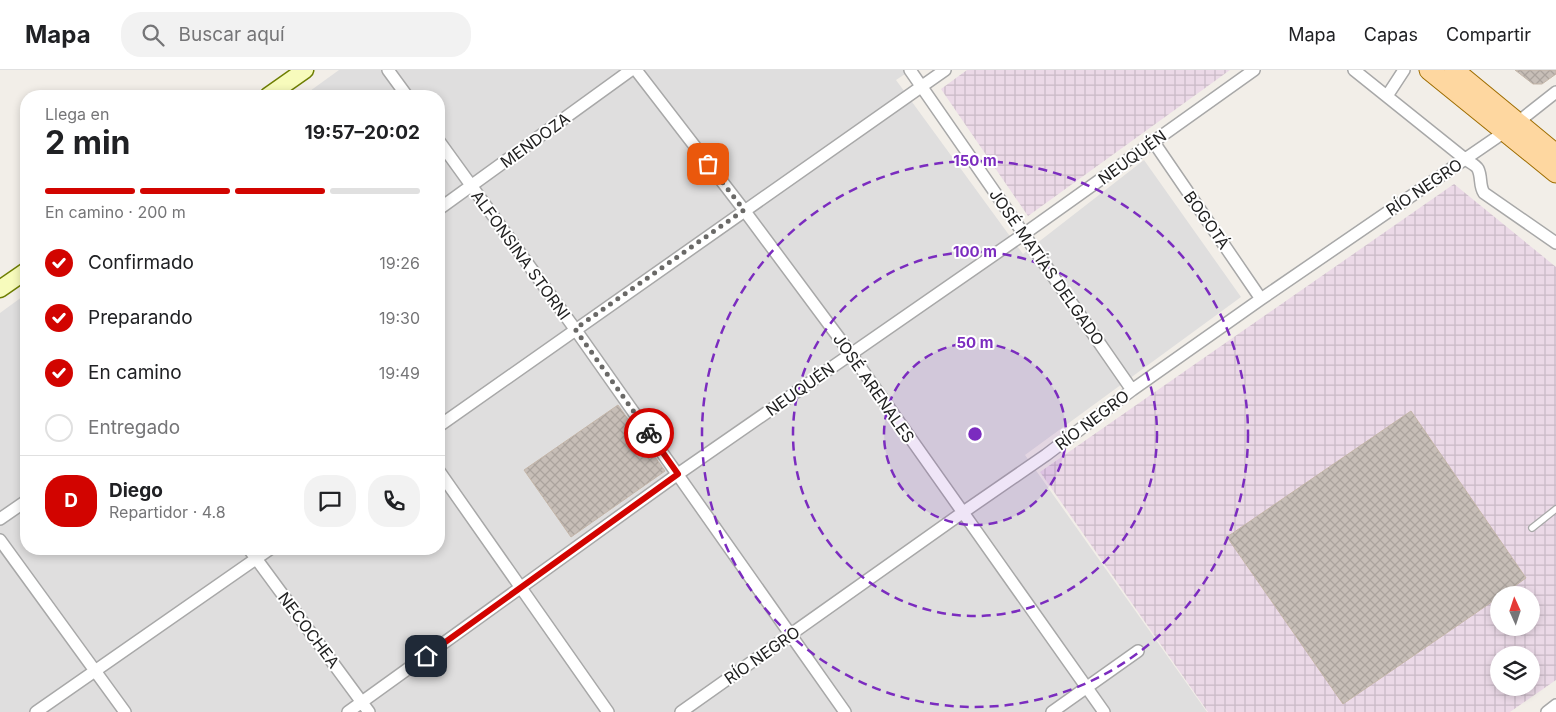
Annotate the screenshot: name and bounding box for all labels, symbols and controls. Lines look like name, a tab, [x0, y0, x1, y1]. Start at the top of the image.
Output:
search box	[121, 12, 471, 57]
text: Mapa	[25, 20, 91, 49]
icon: search	[139, 21, 167, 49]
text: Buscar aquí	[179, 23, 285, 46]
text: Mapa	[1288, 24, 1336, 45]
text: Capas	[1364, 24, 1418, 45]
text: Compartir	[1446, 24, 1531, 45]
text: Llega en	[45, 104, 109, 124]
street label: MENDOZA	[496, 108, 574, 172]
text: 19:57–20:02	[305, 121, 420, 144]
text: 2 min	[45, 123, 131, 162]
street label: NEUQUÉN	[1094, 126, 1170, 188]
pin	[687, 143, 729, 185]
icon: bag	[694, 150, 722, 178]
text: 150 m	[953, 151, 997, 170]
street label: RÍO NEGRO	[1382, 154, 1466, 220]
street label: JOSÉ MATÍAS DELGADO	[985, 185, 1109, 349]
street label: ALFONSINA STORNI	[467, 186, 575, 324]
street label: BOGOTÁ	[1180, 187, 1234, 253]
text: En camino · 200 m	[45, 202, 186, 222]
text: 100 m	[953, 242, 997, 261]
icon: check	[45, 249, 73, 277]
text: Confirmado	[88, 251, 194, 274]
text: 19:26	[379, 253, 420, 273]
icon: check	[45, 304, 73, 332]
text: Preparando	[88, 306, 193, 329]
text: 19:30	[379, 308, 420, 328]
street label: JOSÉ ARENALES	[829, 330, 919, 446]
text: 50 m	[957, 333, 993, 352]
street label: NEUQUÉN	[762, 358, 838, 420]
icon: check	[45, 359, 73, 387]
text: En camino	[88, 361, 182, 384]
text: 19:49	[379, 363, 420, 383]
street label: RÍO NEGRO	[1051, 386, 1133, 454]
courier	[624, 408, 674, 458]
text: Entregado	[88, 416, 180, 439]
icon: bike	[635, 419, 663, 447]
centre of rings	[966, 425, 984, 443]
button: chat	[304, 475, 356, 527]
button: phone	[368, 475, 420, 527]
text: Diego	[109, 479, 163, 502]
text: D	[64, 489, 78, 512]
text: Repartidor · 4.8	[109, 502, 226, 522]
north arrow	[1490, 586, 1540, 636]
map controls	[1490, 586, 1540, 696]
street label: NECOCHEA	[274, 588, 344, 672]
street label: RÍO NEGRO	[720, 622, 804, 688]
pin	[405, 635, 447, 677]
icon: home	[412, 642, 440, 670]
button: layers	[1490, 646, 1540, 696]

